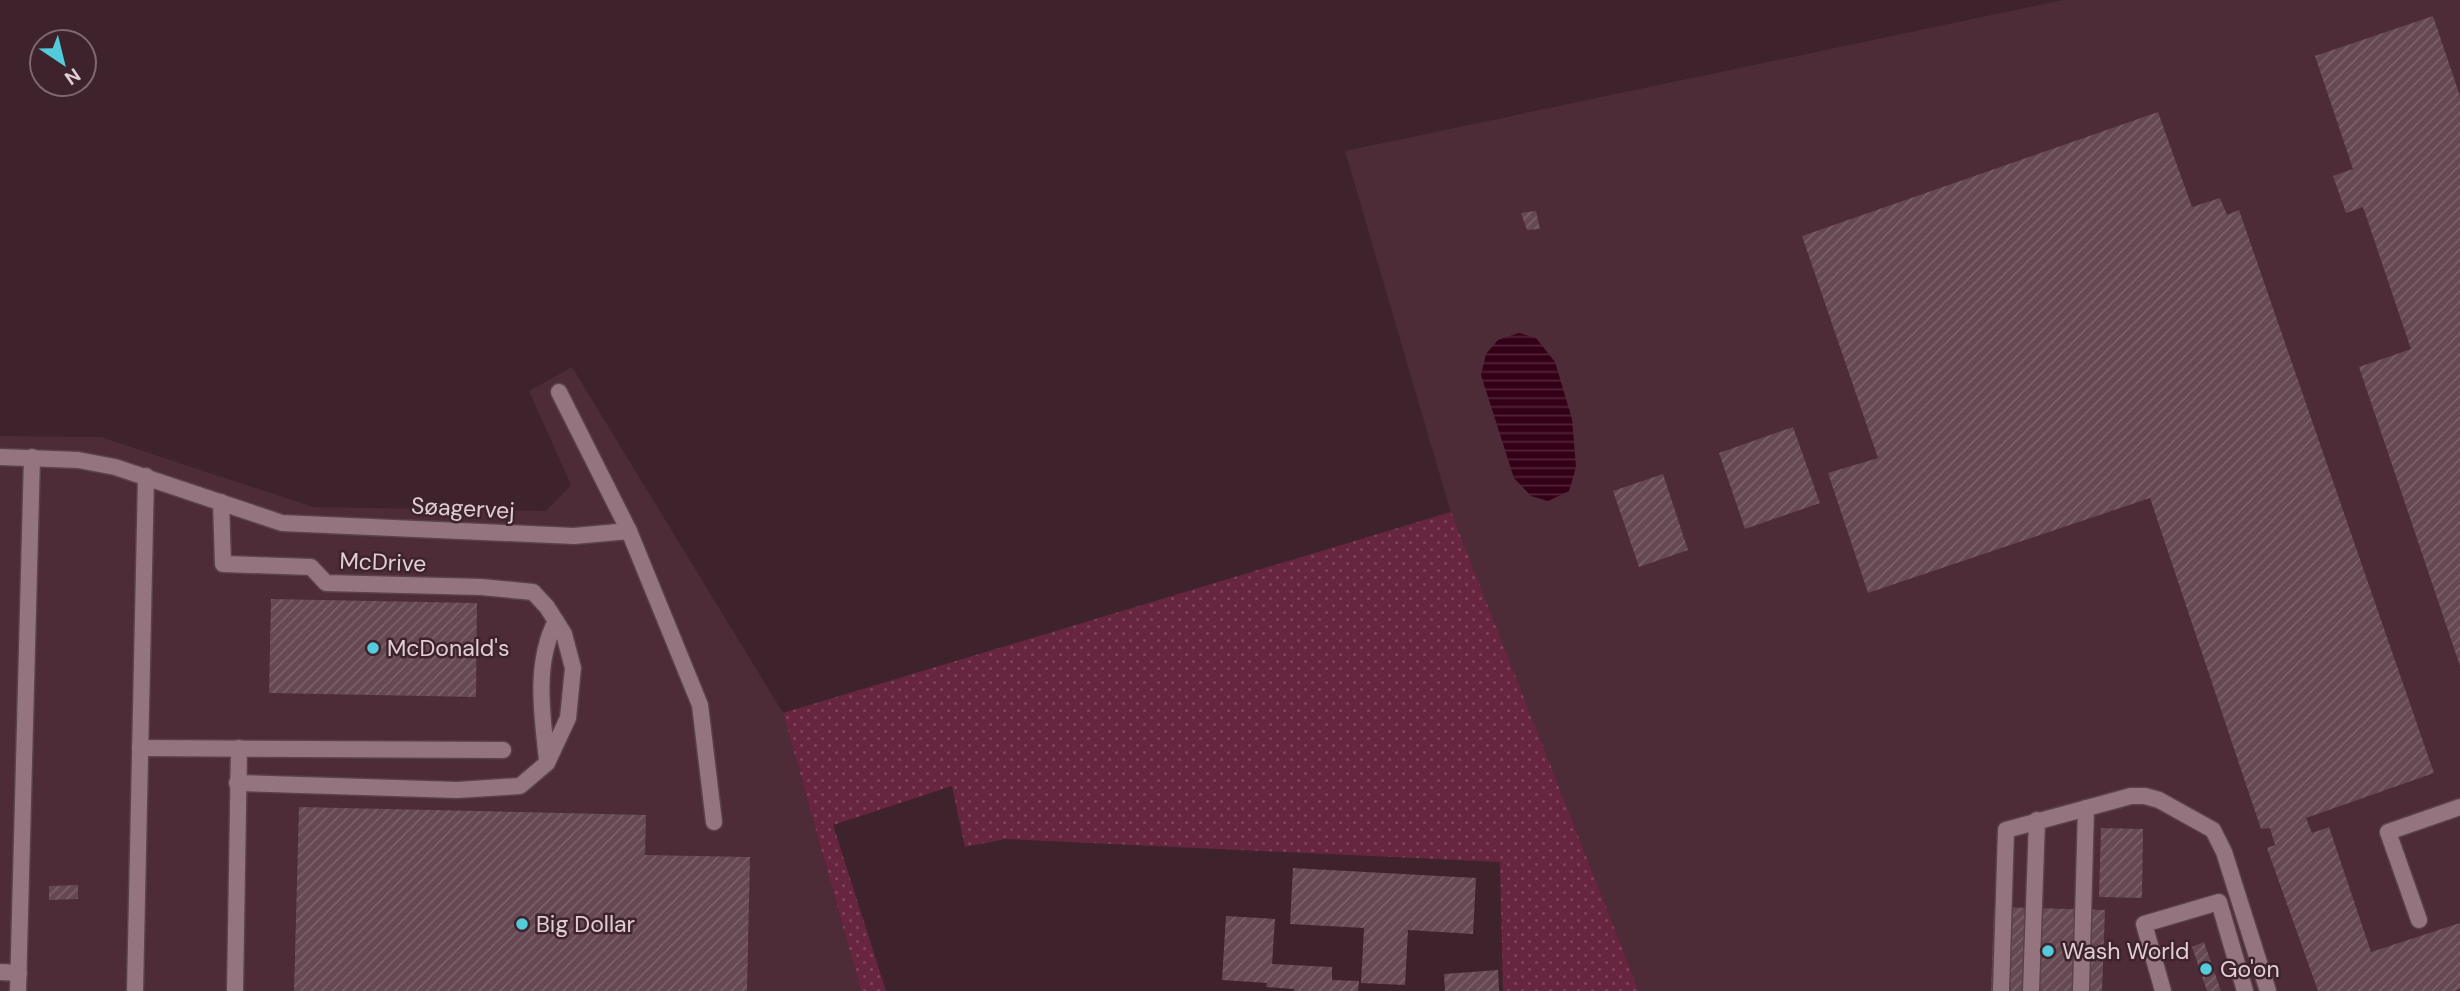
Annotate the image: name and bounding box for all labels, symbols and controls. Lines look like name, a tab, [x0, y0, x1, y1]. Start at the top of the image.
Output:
north arrow	[28, 28, 98, 98]
text: N	[60, 62, 85, 91]
street label: Søagervej	[410, 490, 516, 526]
street label: McDrive	[339, 545, 427, 579]
place label: McDonald's	[387, 633, 509, 663]
marker: McDonald's	[365, 640, 381, 656]
place label: Big Dollar	[536, 909, 635, 939]
marker: Big Dollar	[514, 916, 530, 932]
place label: Wash World	[2062, 936, 2189, 966]
marker: Wash World	[2040, 943, 2056, 959]
place label: Go'on	[2220, 954, 2280, 984]
marker: Go'on	[2198, 961, 2214, 977]

